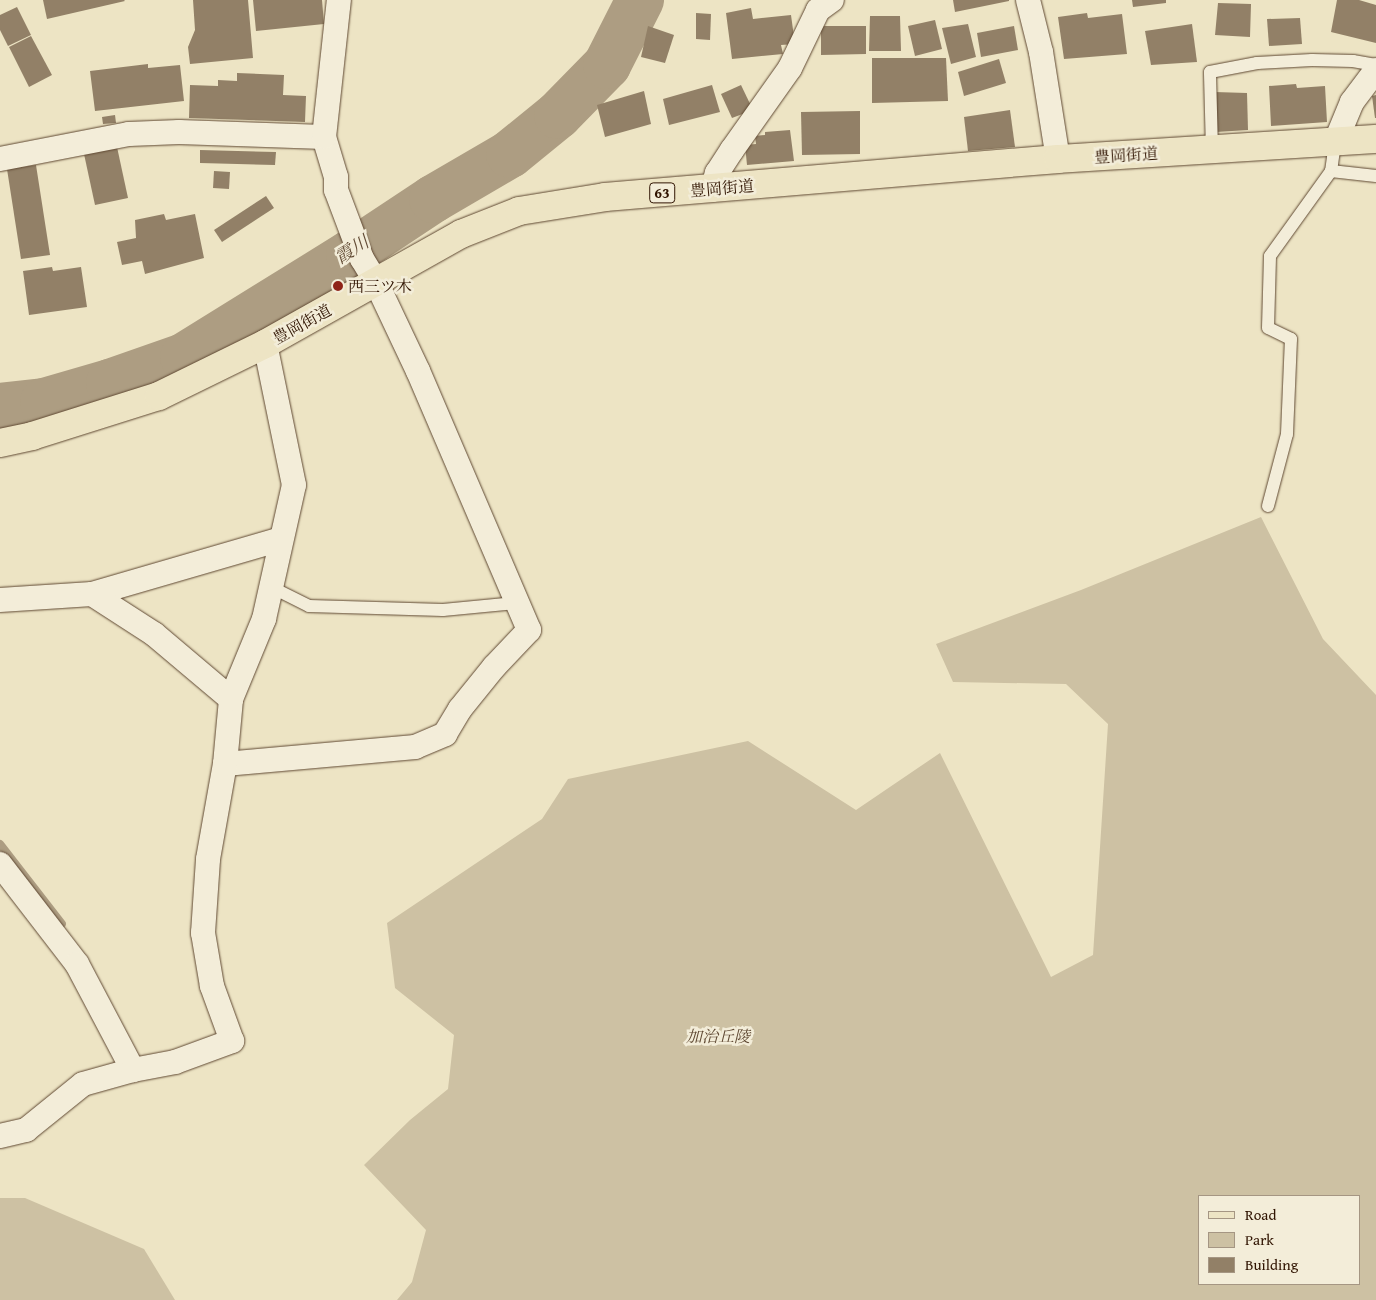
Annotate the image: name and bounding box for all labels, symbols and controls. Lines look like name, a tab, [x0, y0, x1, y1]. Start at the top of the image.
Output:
street label: 豊岡街道	[1093, 143, 1159, 167]
street label: 豊岡街道	[689, 176, 755, 200]
road number: 63	[648, 180, 676, 206]
water label: 霞川	[331, 231, 373, 269]
place label: 西三ツ木	[348, 276, 412, 296]
marker: 西三ツ木	[332, 280, 344, 292]
street label: 豊岡街道	[269, 300, 335, 348]
park label: 加治丘陵	[686, 1026, 750, 1046]
legend	[1198, 1195, 1361, 1285]
text: Road	[1245, 1204, 1276, 1225]
text: Park	[1245, 1229, 1274, 1250]
text: Building	[1245, 1254, 1298, 1275]

